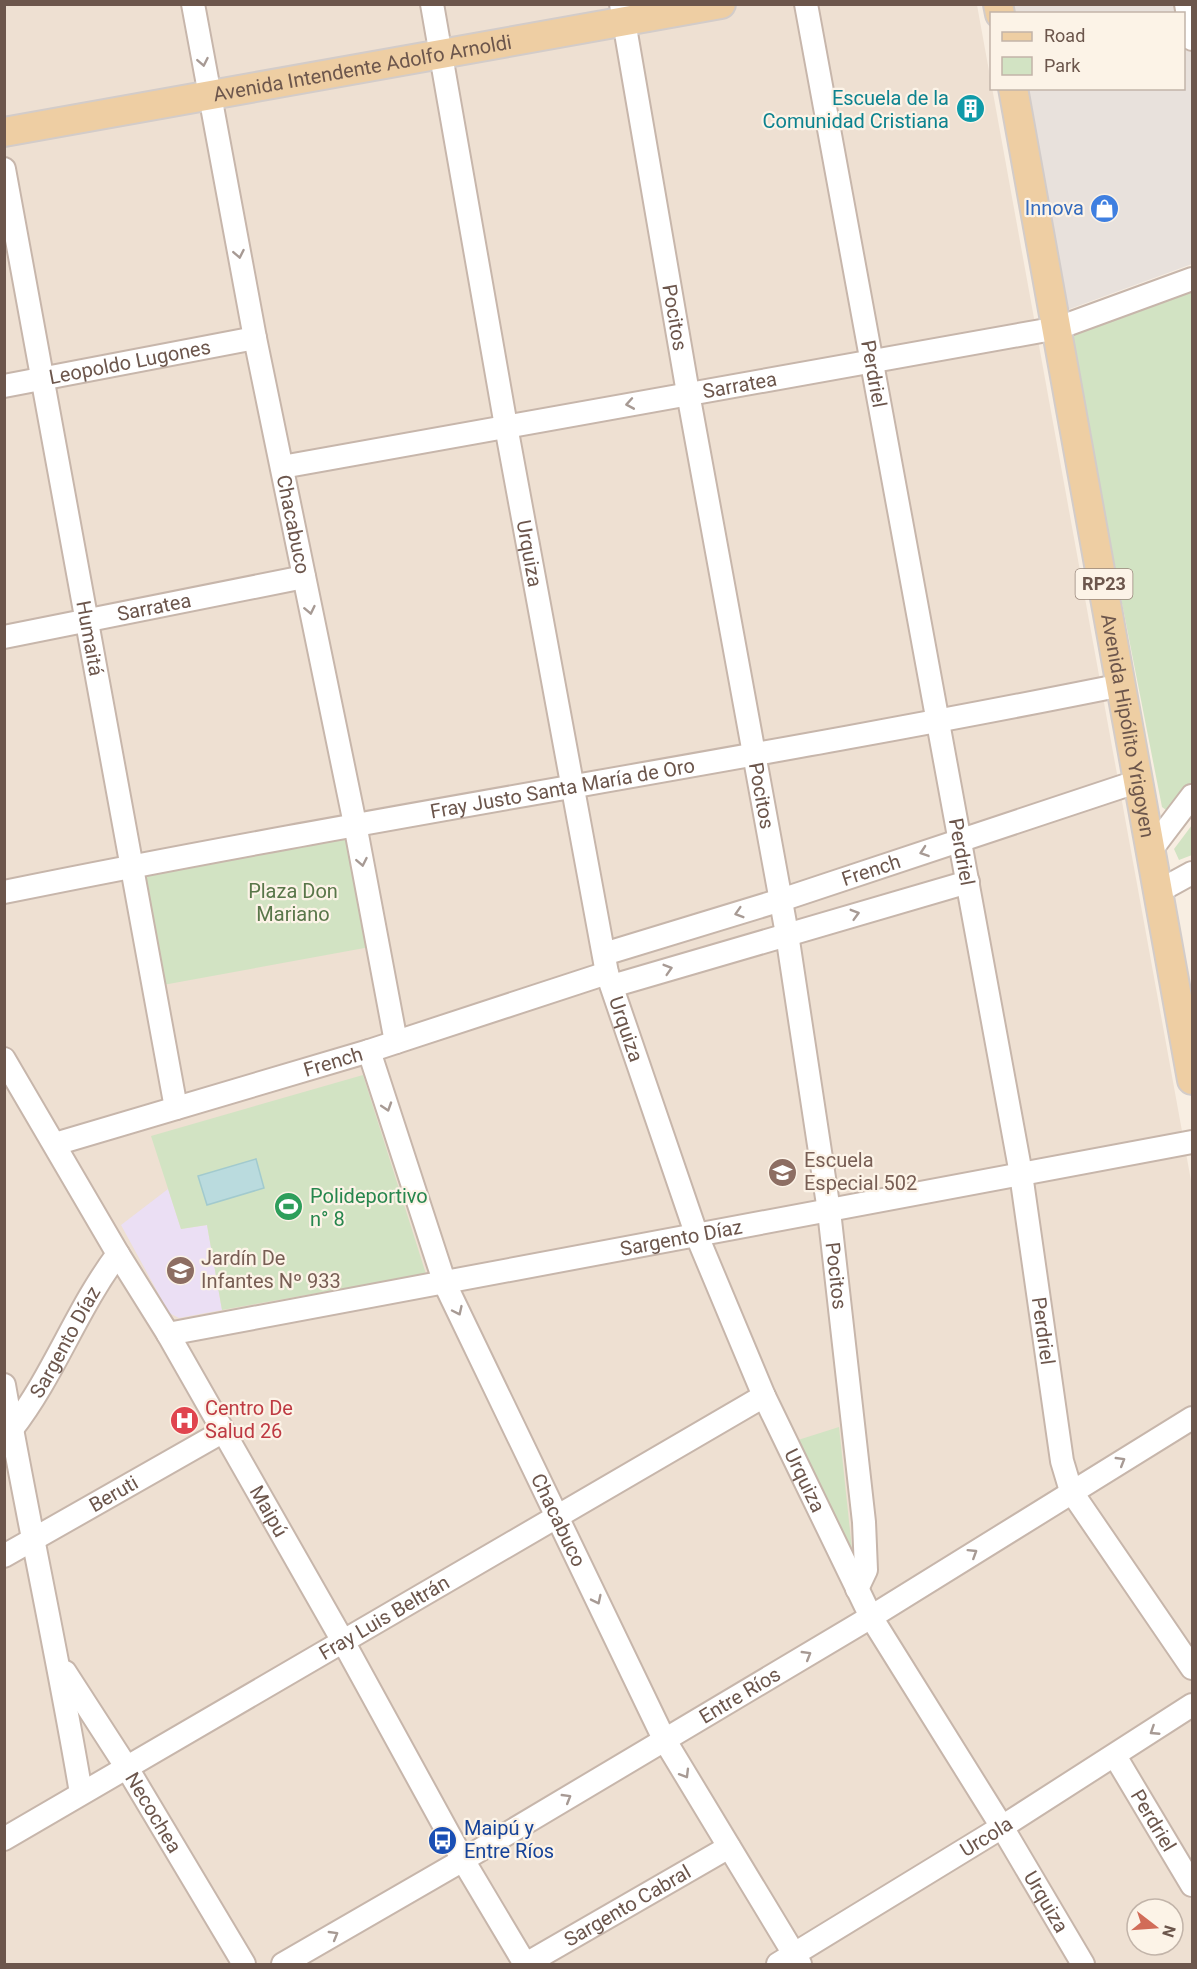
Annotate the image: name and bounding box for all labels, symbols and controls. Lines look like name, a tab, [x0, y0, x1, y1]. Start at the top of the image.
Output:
legend	[990, 12, 1185, 90]
text: Road	[1044, 25, 1085, 46]
street label: Avenida Intendente Adolfo Arnoldi	[211, 30, 513, 106]
text: Park	[1044, 55, 1081, 76]
one-way arrow	[196, 57, 209, 67]
place label: Escuela de la Comunidad Cristiana	[763, 86, 949, 133]
building icon: Escuela de la Comunidad Cristiana	[954, 93, 986, 125]
shop icon: Innova	[1089, 192, 1121, 224]
place label: Innova	[1025, 196, 1084, 220]
one-way arrow	[232, 248, 245, 258]
street label: Pocitos	[657, 282, 693, 353]
street label: Leopoldo Lugones	[47, 335, 213, 389]
street label: Perdriel	[856, 338, 892, 409]
street label: Sarratea	[701, 367, 779, 403]
one-way arrow	[626, 397, 635, 409]
street label: Chacabuco	[271, 473, 315, 576]
street label: Urquiza	[512, 518, 547, 589]
road number: RP23	[1076, 569, 1132, 599]
street label: Sarratea	[115, 588, 193, 626]
street label: Humaitá	[71, 599, 109, 678]
one-way arrow	[303, 604, 316, 614]
street label: Avenida Hipólito Yrigoyen	[1096, 612, 1160, 839]
street label: Fray Justo Santa María de Oro	[428, 753, 697, 823]
street label: Pocitos	[744, 760, 780, 831]
street label: Perdriel	[944, 816, 980, 887]
one-way arrow	[919, 845, 930, 857]
street label: French	[839, 849, 904, 891]
one-way arrow	[355, 857, 368, 867]
park label: Plaza Don Mariano	[248, 879, 338, 926]
one-way arrow	[734, 906, 745, 918]
one-way arrow	[849, 909, 860, 921]
one-way arrow	[662, 964, 673, 976]
street label: Urquiza	[604, 993, 649, 1065]
street label: French	[301, 1042, 365, 1082]
one-way arrow	[380, 1101, 392, 1112]
place label: Escuela Especial 502	[804, 1148, 917, 1195]
school or university icon: Escuela Especial 502	[767, 1156, 799, 1188]
place label: Polideportivo n° 8	[310, 1184, 428, 1231]
sports icon: Polideportivo n° 8	[273, 1191, 305, 1223]
street label: Sargento Díaz	[618, 1215, 744, 1261]
street label: Pocitos	[821, 1241, 852, 1311]
place label: Jardín De Infantes Nº 933	[201, 1246, 341, 1293]
school or university icon: Jardín De Infantes Nº 933	[164, 1254, 196, 1286]
street label: Sargento Díaz	[24, 1282, 106, 1402]
street label: Perdriel	[1027, 1295, 1060, 1366]
one-way arrow	[450, 1304, 462, 1315]
place label: Centro De Salud 26	[205, 1396, 293, 1443]
hospital icon: Centro De Salud 26	[168, 1404, 200, 1436]
street label: Urquiza	[779, 1445, 830, 1516]
one-way arrow	[1115, 1457, 1125, 1468]
street label: Beruti	[85, 1470, 142, 1517]
street label: Chacabuco	[526, 1470, 591, 1570]
street label: Maipú	[245, 1481, 293, 1541]
one-way arrow	[967, 1548, 977, 1560]
street label: Fray Luis Beltrán	[315, 1570, 454, 1665]
one-way arrow	[589, 1594, 601, 1605]
one-way arrow	[801, 1650, 811, 1662]
street label: Entre Ríos	[695, 1662, 785, 1729]
one-way arrow	[1149, 1723, 1160, 1734]
street label: Necochea	[120, 1768, 187, 1857]
one-way arrow	[677, 1768, 689, 1778]
street label: Perdriel	[1126, 1785, 1181, 1856]
one-way arrow	[561, 1793, 571, 1805]
street label: Urcola	[955, 1811, 1017, 1862]
place label: Maipú y Entre Ríos	[464, 1816, 554, 1863]
bus stop icon: Maipú y Entre Ríos	[427, 1824, 459, 1856]
street label: Sargento Cabral	[560, 1860, 695, 1952]
street label: Urquiza	[1019, 1867, 1074, 1937]
north arrow	[1125, 1897, 1185, 1957]
text: N	[1158, 1923, 1180, 1939]
one-way arrow	[328, 1931, 338, 1942]

